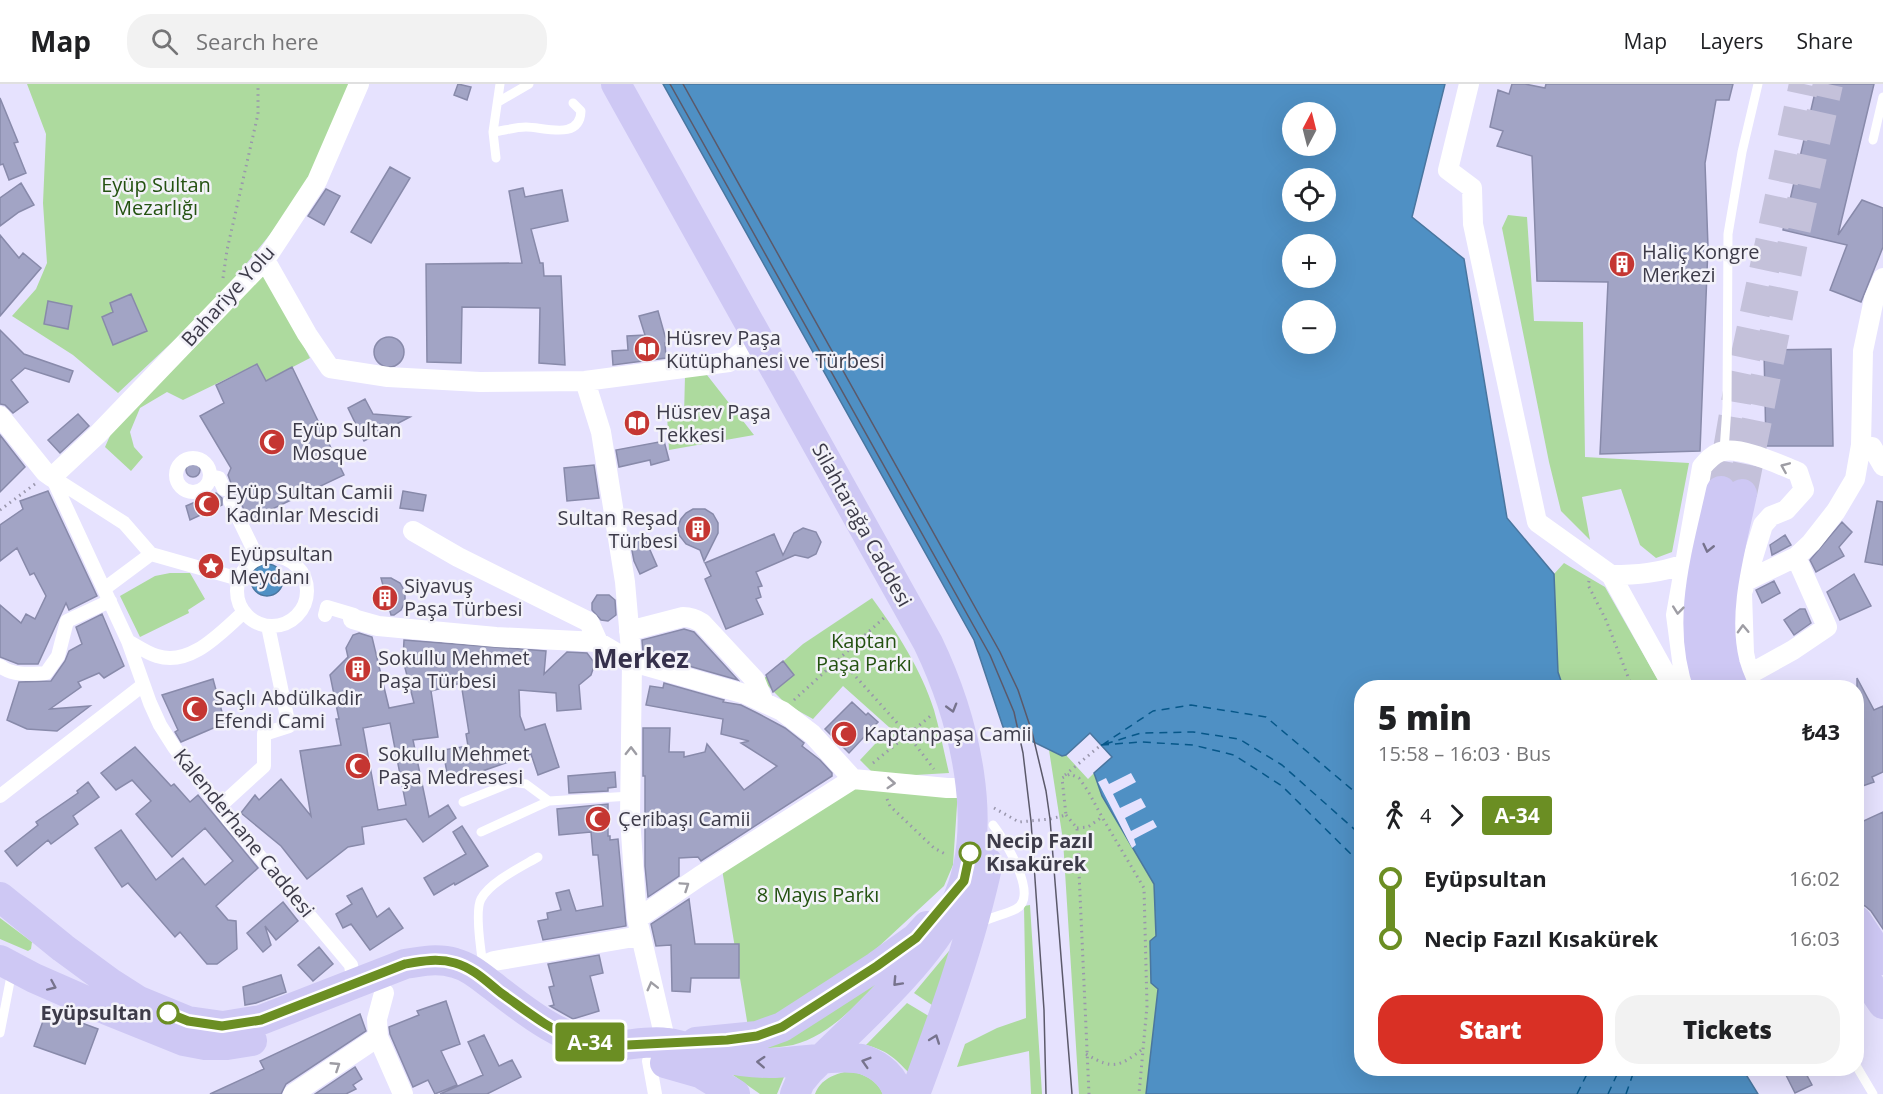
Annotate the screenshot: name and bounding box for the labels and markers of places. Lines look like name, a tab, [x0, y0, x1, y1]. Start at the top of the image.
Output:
place label: Haliç Kongre Merkezi	[1642, 238, 1760, 288]
building icon: Haliç Kongre Merkezi	[1607, 249, 1637, 279]
place label: Hüsrev Paşa Kütüphanesi ve Türbesi	[666, 324, 885, 374]
library icon: Hüsrev Paşa Kütüphanesi ve Türbesi	[632, 334, 662, 364]
place label: Hüsrev Paşa Tekkesi	[656, 398, 771, 448]
library icon: Hüsrev Paşa Tekkesi	[622, 408, 652, 438]
place label: Eyüp Sultan Mosque	[292, 416, 402, 466]
mosque icon: Eyüp Sultan Mosque	[257, 427, 287, 457]
place label: Eyüp Sultan Camii Kadınlar Mescidi	[226, 478, 393, 528]
mosque icon: Eyüp Sultan Camii Kadınlar Mescidi	[192, 489, 222, 519]
place label: Sultan Reşad Türbesi	[558, 504, 678, 554]
building icon: Sultan Reşad Türbesi	[683, 514, 713, 544]
place label: Eyüpsultan Meydanı	[230, 540, 333, 590]
place icon: Eyüpsultan Meydanı	[196, 551, 226, 581]
place label: Siyavuş Paşa Türbesi	[404, 572, 523, 622]
building icon: Siyavuş Paşa Türbesi	[370, 583, 400, 613]
place label: Sokullu Mehmet Paşa Türbesi	[378, 644, 530, 694]
building icon: Sokullu Mehmet Paşa Türbesi	[343, 654, 373, 684]
place label: Saçlı Abdülkadir Efendi Cami	[214, 684, 362, 734]
mosque icon: Saçlı Abdülkadir Efendi Cami	[180, 694, 210, 724]
mosque icon: Kaptanpaşa Camii	[829, 719, 859, 749]
place label: Kaptanpaşa Camii	[864, 720, 1032, 747]
place label: Sokullu Mehmet Paşa Medresesi	[378, 740, 530, 790]
mosque icon: Sokullu Mehmet Paşa Medresesi	[343, 751, 373, 781]
mosque icon: Çeribaşı Camii	[583, 804, 613, 834]
place label: Çeribaşı Camii	[618, 805, 751, 832]
place label: Necip Fazıl Kısakürek	[986, 827, 1093, 877]
marker: Necip Fazıl Kısakürek	[959, 842, 981, 864]
place label: Eyüpsultan	[41, 999, 152, 1026]
marker: Eyüpsultan	[157, 1002, 179, 1024]

